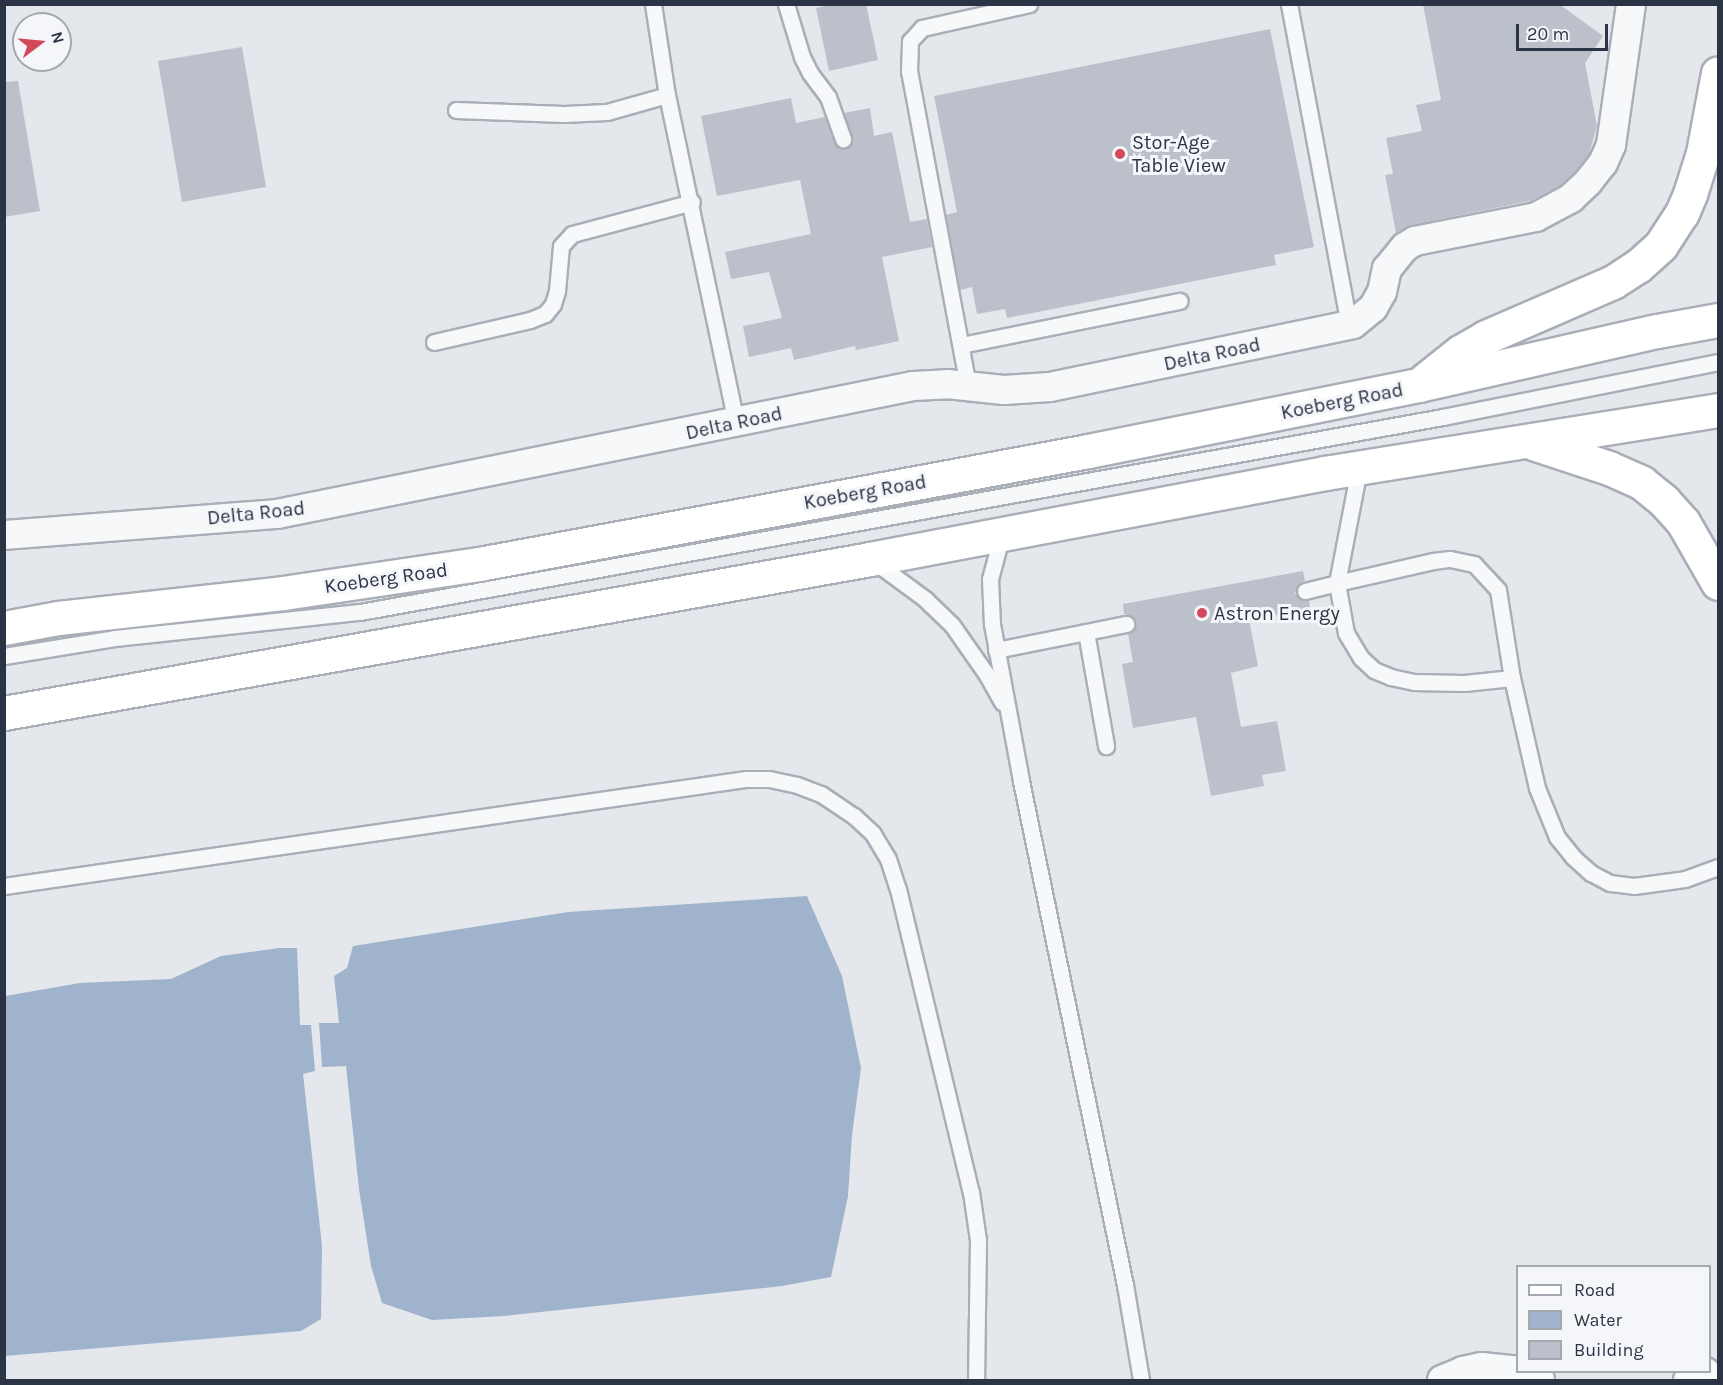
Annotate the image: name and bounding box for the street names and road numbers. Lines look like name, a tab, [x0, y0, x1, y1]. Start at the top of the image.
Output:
street label: Delta Road	[1161, 332, 1263, 376]
street label: Koeberg Road	[1279, 377, 1405, 425]
street label: Delta Road	[683, 401, 785, 445]
street label: Koeberg Road	[802, 469, 928, 515]
street label: Delta Road	[206, 496, 306, 530]
street label: Koeberg Road	[323, 557, 449, 599]

